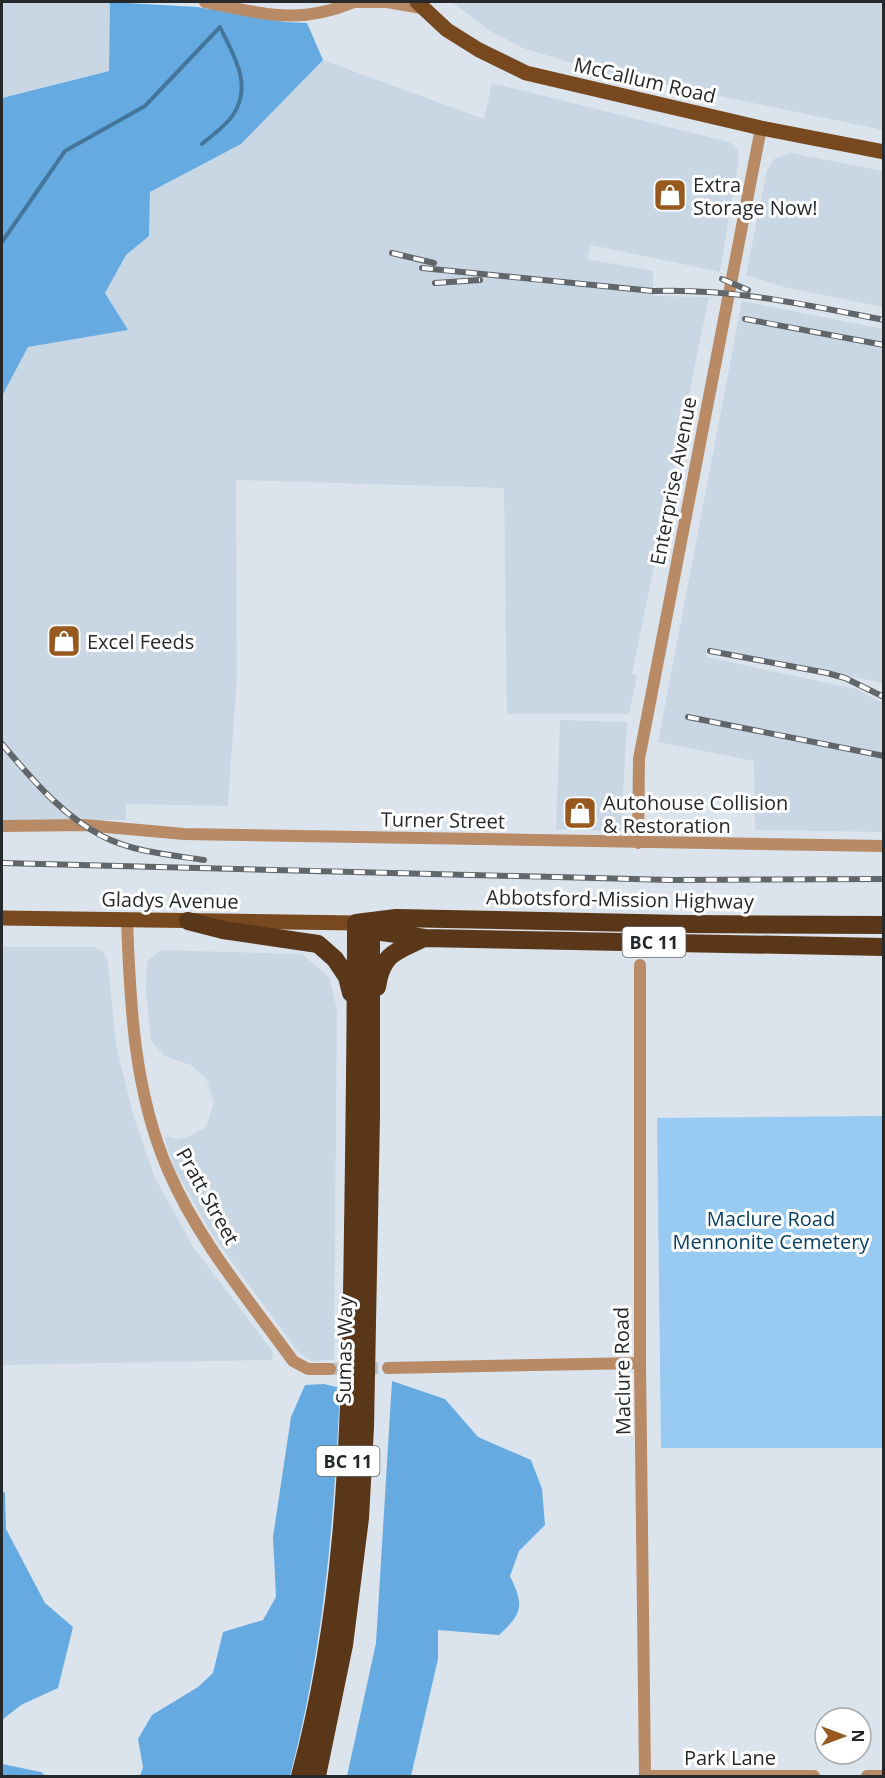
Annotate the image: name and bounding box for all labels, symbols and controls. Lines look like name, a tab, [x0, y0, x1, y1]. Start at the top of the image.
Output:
street label: McCallum Road	[571, 51, 719, 109]
place label: Extra Storage Now!	[693, 171, 818, 221]
shop icon: Extra Storage Now!	[652, 177, 688, 213]
street label: Enterprise Avenue	[643, 395, 703, 567]
shop icon: Excel Feeds	[46, 623, 82, 659]
place label: Excel Feeds	[87, 628, 194, 655]
place label: Autohouse Collision & Restoration	[603, 789, 788, 839]
shop icon: Autohouse Collision & Restoration	[562, 795, 598, 831]
street label: Turner Street	[381, 805, 505, 835]
street label: Abbotsford-Mission Highway	[486, 883, 755, 915]
street label: Gladys Avenue	[101, 885, 239, 915]
road number: BC 11	[622, 927, 686, 957]
street label: Pratt Street	[170, 1143, 246, 1249]
park label: Maclure Road Mennonite Cemetery	[673, 1205, 870, 1255]
street label: Sumas Way	[330, 1295, 358, 1404]
street label: Maclure Road	[607, 1307, 637, 1435]
road number: BC 11	[316, 1446, 380, 1476]
north arrow	[813, 1706, 873, 1766]
text: N	[847, 1729, 869, 1743]
street label: Park Lane	[684, 1744, 776, 1771]

